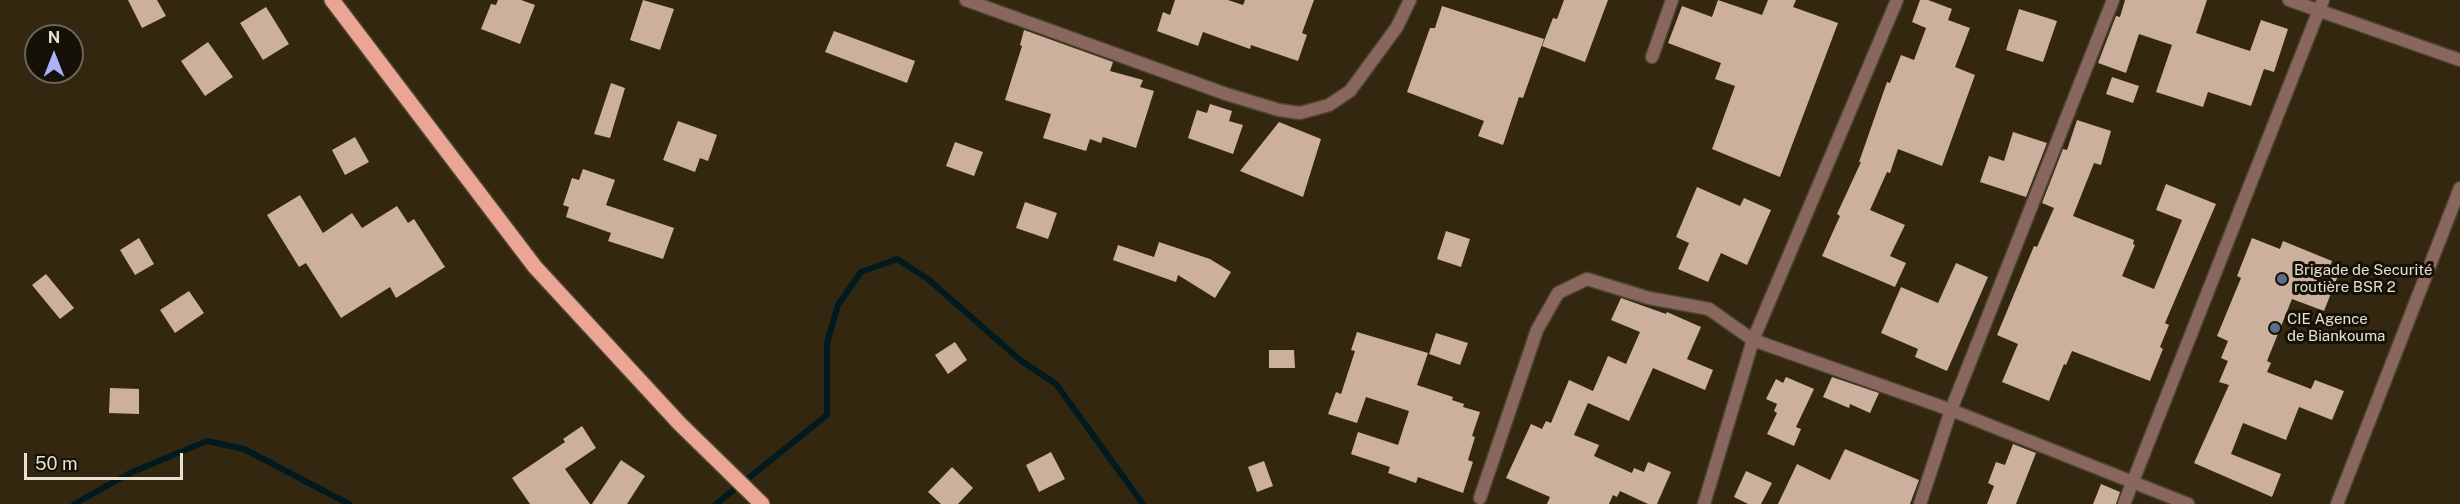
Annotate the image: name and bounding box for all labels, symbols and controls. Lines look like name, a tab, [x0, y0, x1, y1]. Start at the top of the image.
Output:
north arrow	[24, 24, 84, 84]
text: N	[48, 28, 60, 47]
place label: Brigade de Securité routière BSR 2	[2294, 261, 2432, 296]
marker: Brigade de Securité routière BSR 2	[2275, 272, 2289, 286]
place label: CIE Agence de Biankouma	[2287, 310, 2385, 345]
marker: CIE Agence de Biankouma	[2268, 321, 2282, 335]
scale bar	[27, 441, 186, 479]
text: 50 m	[35, 453, 78, 474]

